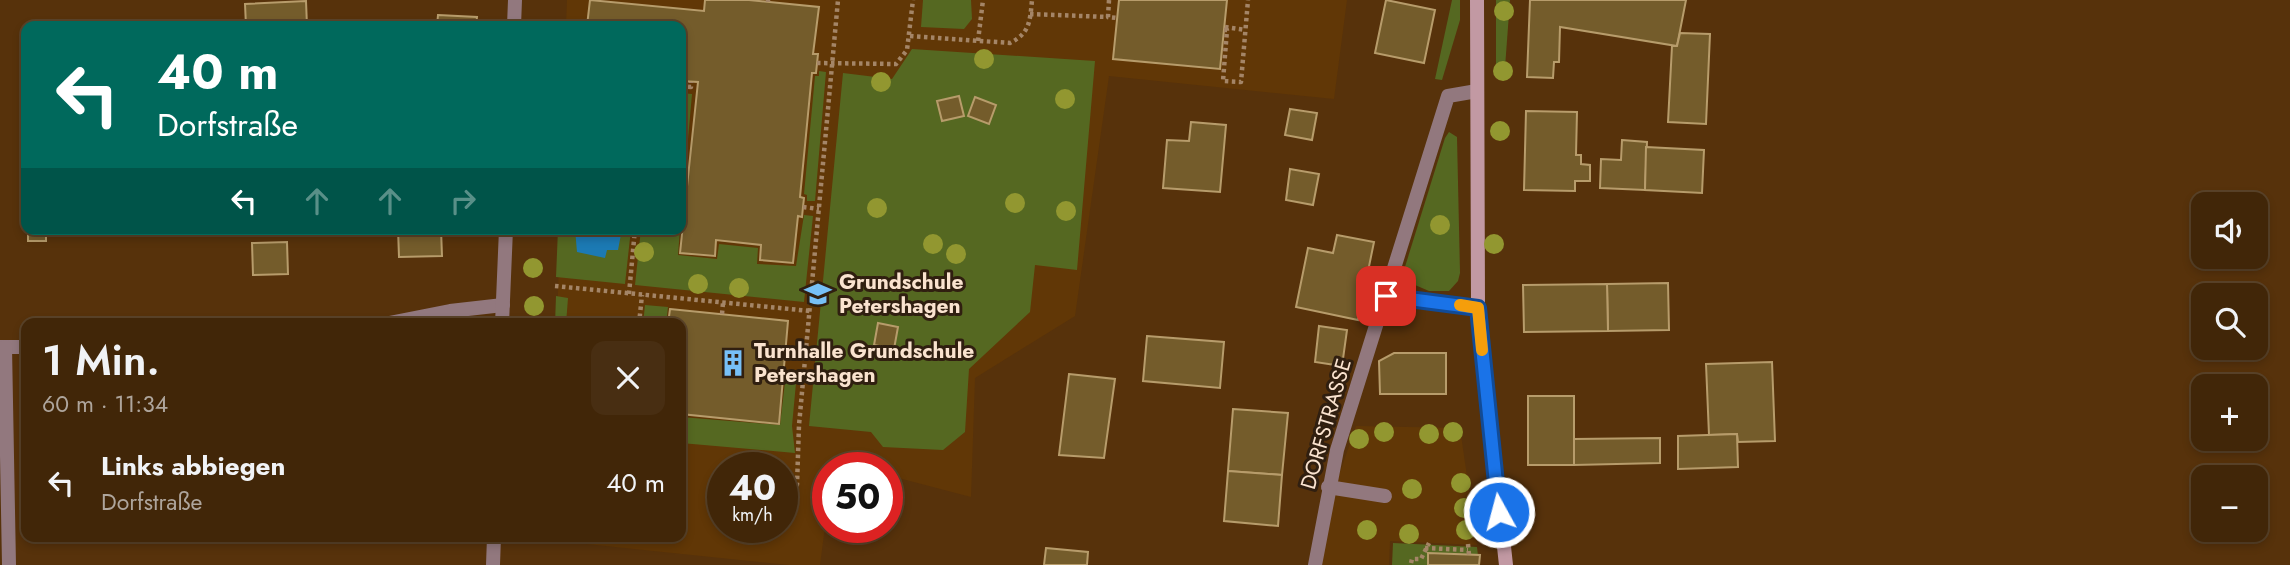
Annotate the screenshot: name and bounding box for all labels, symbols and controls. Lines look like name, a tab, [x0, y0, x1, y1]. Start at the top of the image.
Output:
text: 40 m	[157, 37, 279, 107]
icon: left	[42, 49, 133, 140]
text: Dorfstraße	[157, 102, 298, 148]
icon: left	[225, 182, 263, 220]
icon: ahead	[298, 182, 336, 220]
icon: ahead	[371, 182, 409, 220]
icon: right	[444, 182, 482, 220]
map controls	[2191, 192, 2268, 542]
button: sound	[2191, 192, 2268, 269]
pin	[1356, 266, 1416, 326]
place label: Grundschule Petershagen	[839, 267, 964, 321]
icon: arrive	[1367, 277, 1405, 315]
school or university icon: Grundschule Petershagen	[803, 279, 833, 309]
button: search	[2191, 283, 2268, 360]
text: 1 Min.	[42, 330, 160, 391]
place label: Turnhalle Grundschule Petershagen	[754, 336, 974, 390]
button: close	[591, 341, 665, 415]
building icon: Turnhalle Grundschule Petershagen	[718, 348, 748, 378]
street label: DORFSTRASSE	[1293, 355, 1359, 493]
button: +	[2191, 374, 2268, 451]
text: 60 m · 11:34	[42, 387, 168, 421]
text: Links abbiegen	[101, 447, 285, 485]
speed limit sign: 50	[812, 452, 903, 543]
text: 40	[729, 463, 776, 513]
icon: left	[42, 464, 80, 502]
text: 40 m	[606, 464, 665, 502]
button: −	[2191, 465, 2268, 542]
position arrow	[1462, 475, 1536, 549]
text: Dorfstraße	[101, 485, 202, 519]
text: km/h	[732, 502, 773, 528]

